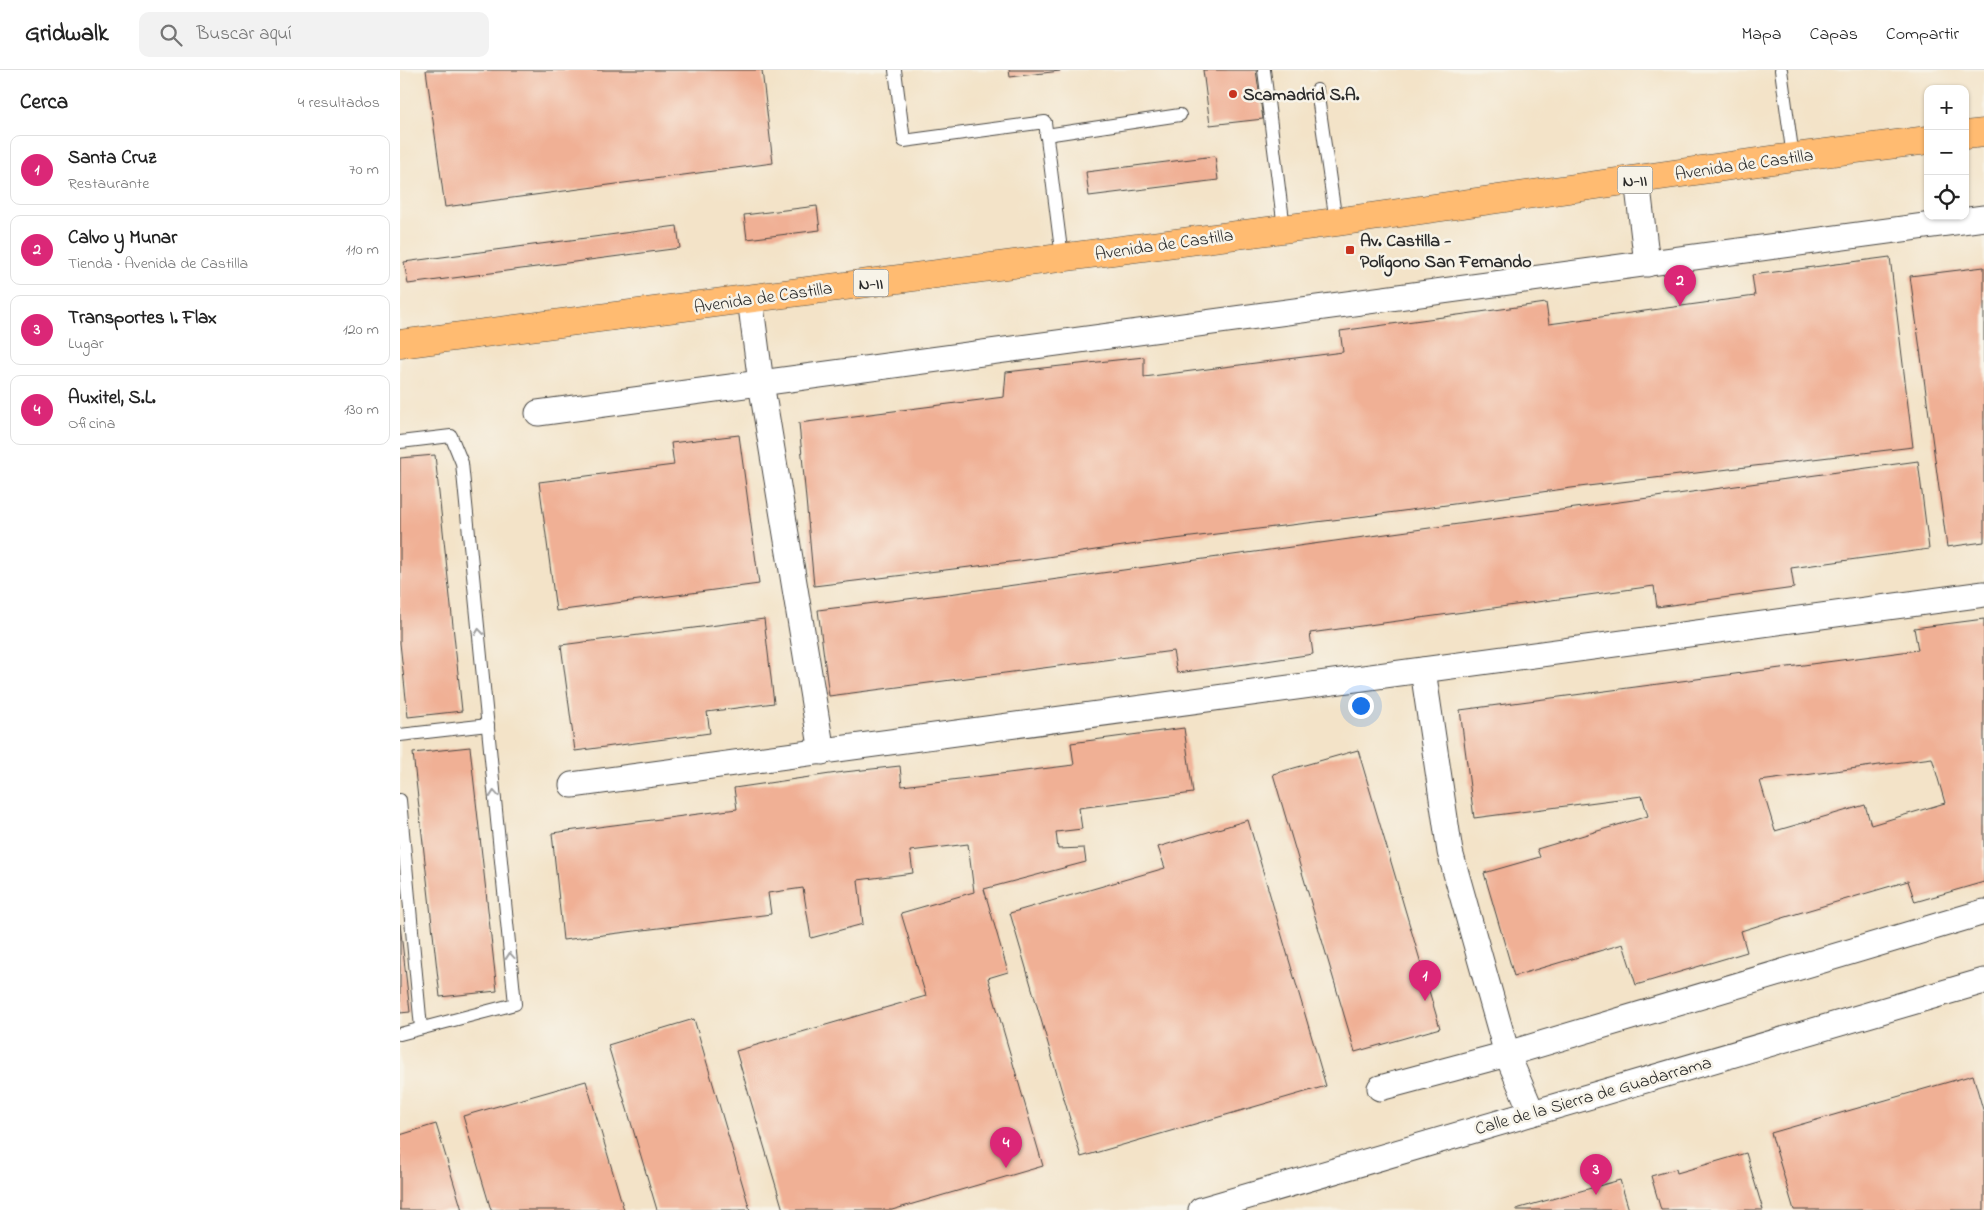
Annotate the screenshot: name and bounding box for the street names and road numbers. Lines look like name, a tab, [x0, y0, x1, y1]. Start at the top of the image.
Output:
street label: Avenida de Castilla	[1673, 143, 1815, 189]
road number: N-II	[1618, 166, 1652, 194]
street label: Avenida de Castilla	[1093, 223, 1235, 269]
road number: N-II	[854, 270, 888, 297]
street label: Avenida de Castilla	[692, 276, 834, 322]
street label: Calle de la Sierra de Guadarrama	[1472, 1051, 1715, 1143]

